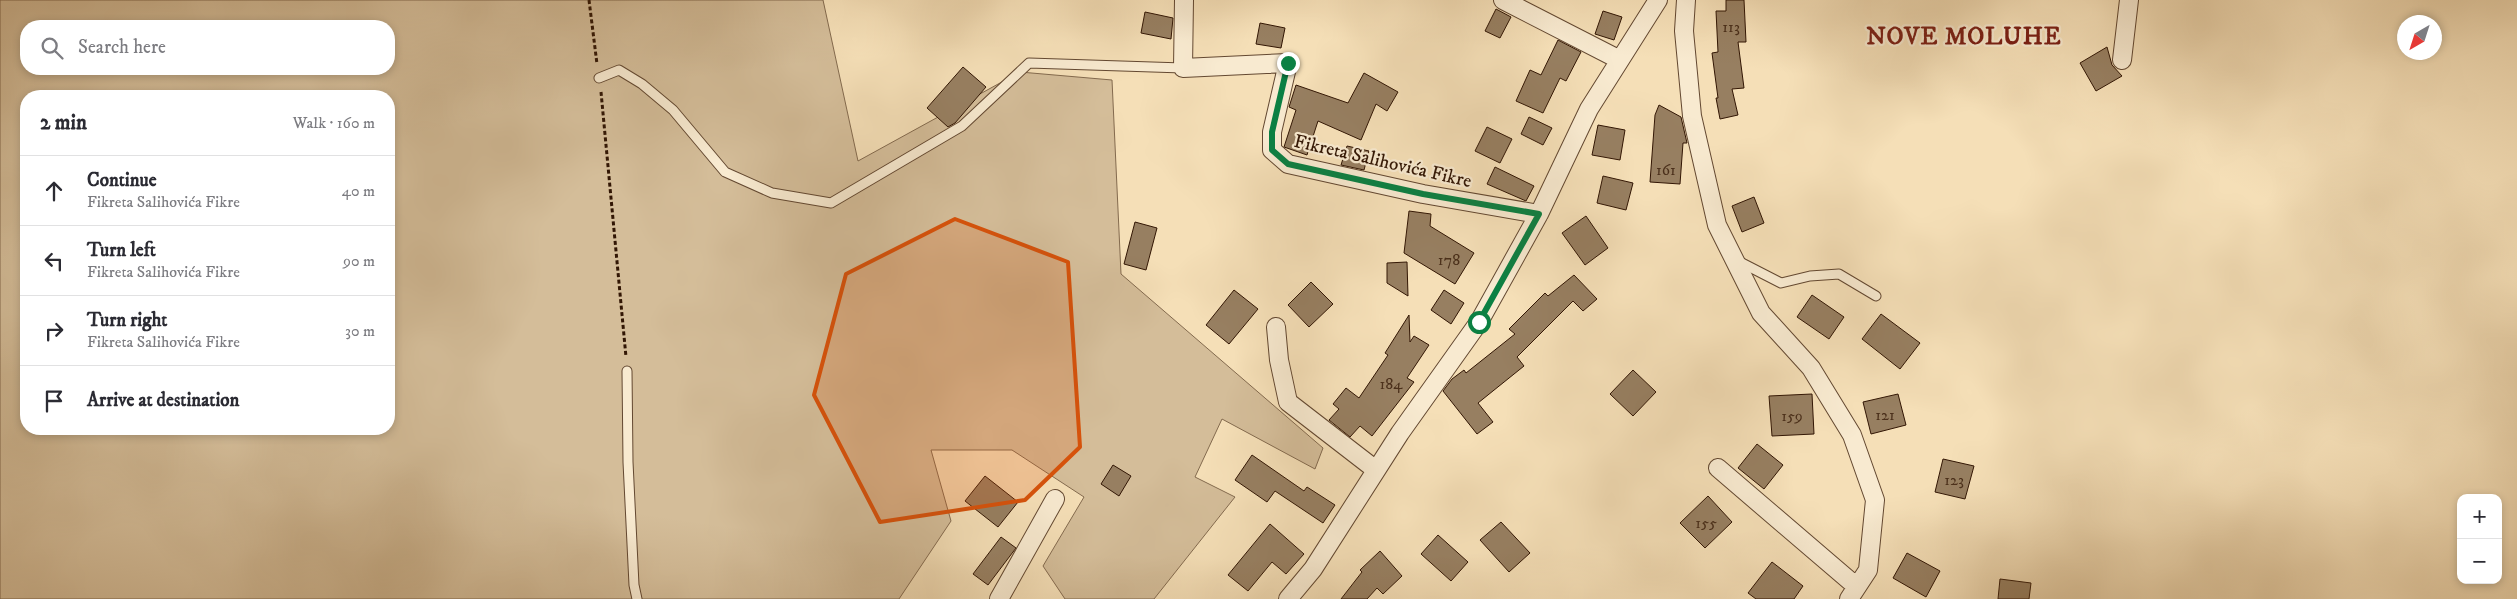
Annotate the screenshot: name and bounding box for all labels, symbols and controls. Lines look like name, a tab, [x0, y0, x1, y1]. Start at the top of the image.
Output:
north arrow	[2397, 15, 2442, 60]
house number: 113	[1722, 17, 1740, 37]
search box	[20, 20, 395, 75]
district label: NOVE MOLUHE	[1866, 22, 2062, 52]
icon: search	[38, 34, 66, 62]
text: Search here	[78, 36, 166, 59]
route end	[1277, 52, 1300, 75]
text: 2 min	[40, 110, 87, 136]
text: Walk · 160 m	[293, 113, 375, 133]
street label: Fikreta Salihovića Fikre	[1292, 130, 1474, 193]
house number: 161	[1656, 160, 1676, 180]
text: Continue	[87, 169, 157, 192]
icon: ahead	[40, 177, 68, 205]
text: 40 m	[342, 181, 375, 201]
text: Fikreta Salihovića Fikre	[87, 192, 240, 212]
text: Turn left	[87, 239, 156, 262]
icon: left	[40, 247, 68, 275]
house number: 178	[1438, 250, 1460, 270]
text: 90 m	[343, 251, 375, 271]
text: Fikreta Salihovića Fikre	[87, 262, 240, 282]
text: Turn right	[87, 309, 167, 332]
route start	[1468, 311, 1491, 334]
icon: right	[40, 317, 68, 345]
text: 30 m	[345, 321, 375, 341]
text: Fikreta Salihovića Fikre	[87, 332, 240, 352]
house number: 184	[1379, 374, 1403, 394]
icon: arrive	[40, 387, 68, 415]
text: Arrive at destination	[87, 389, 239, 412]
house number: 121	[1875, 405, 1895, 425]
house number: 159	[1781, 406, 1803, 426]
house number: 123	[1944, 470, 1964, 490]
map controls	[2457, 494, 2502, 584]
button: +	[2457, 494, 2502, 539]
house number: 155	[1695, 513, 1717, 533]
button: −	[2457, 539, 2502, 584]

